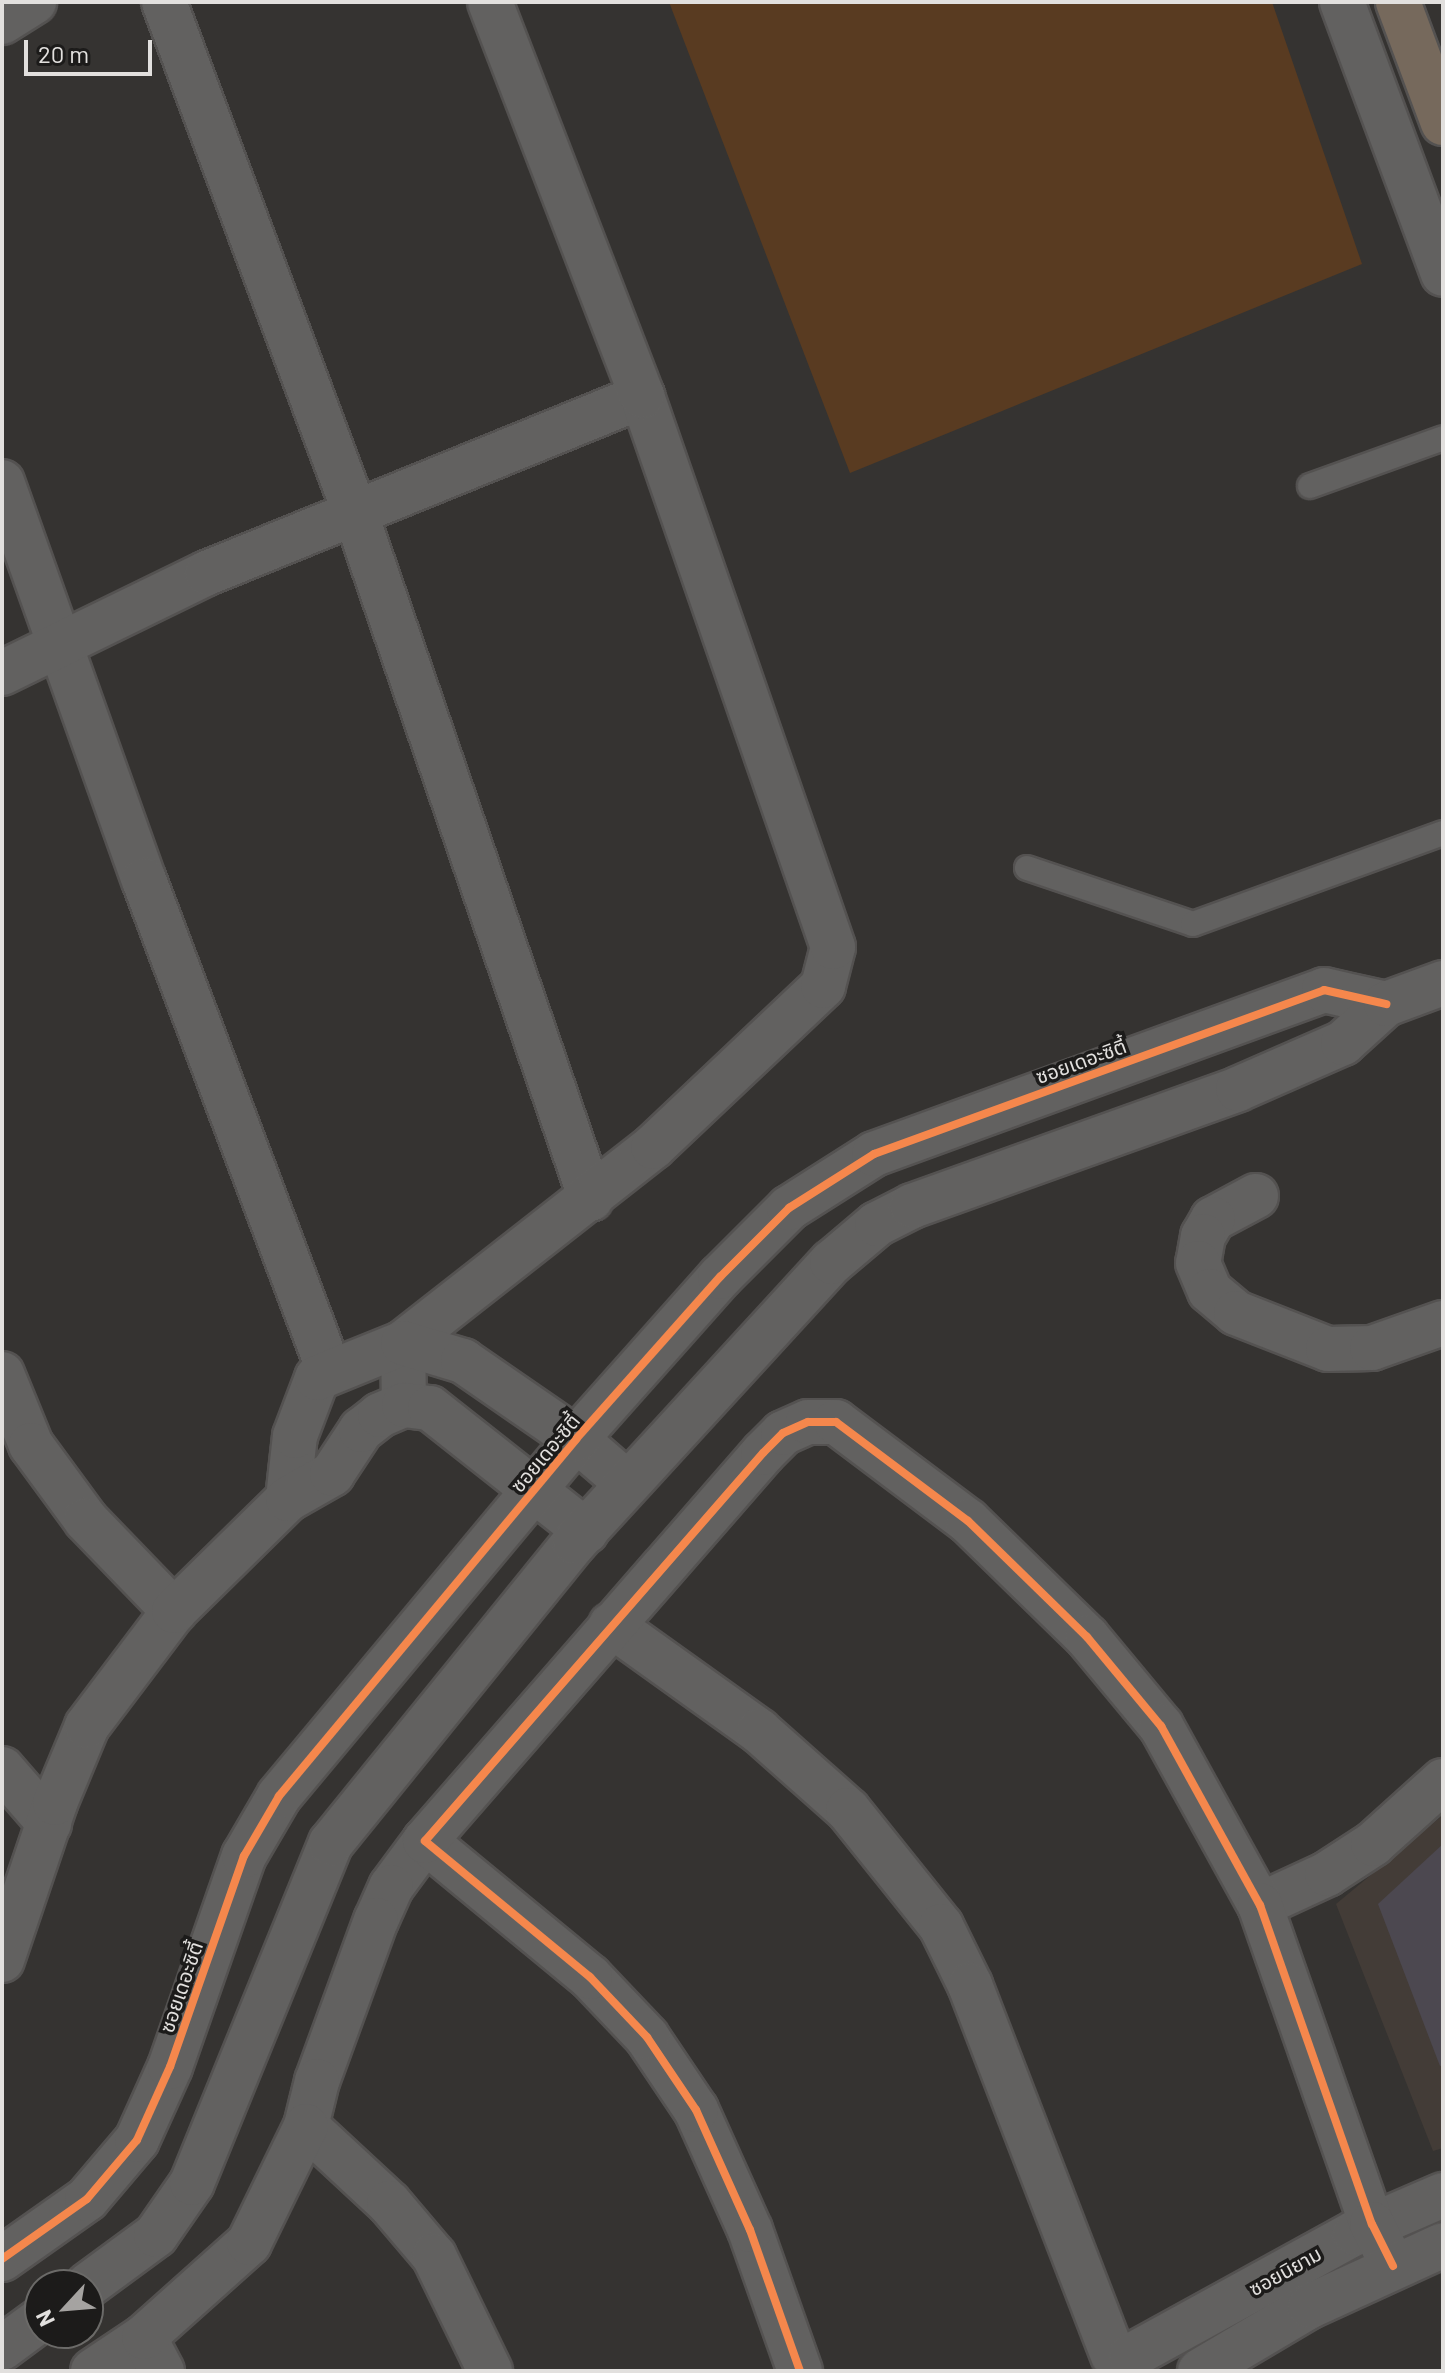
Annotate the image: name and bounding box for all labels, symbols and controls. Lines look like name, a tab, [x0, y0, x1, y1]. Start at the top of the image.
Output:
scale bar	[28, 24, 156, 74]
text: 20 m	[38, 39, 89, 68]
street label: ซอยเดอะซิตี้	[1032, 1034, 1130, 1088]
street label: ซอยเดอะซิตี้	[505, 1409, 585, 1497]
street label: ซอยเดอะซิตี้	[154, 1938, 208, 2036]
street label: ซอยนิยาม	[1245, 2241, 1325, 2301]
north arrow	[24, 2269, 104, 2349]
text: N	[29, 2306, 59, 2331]

